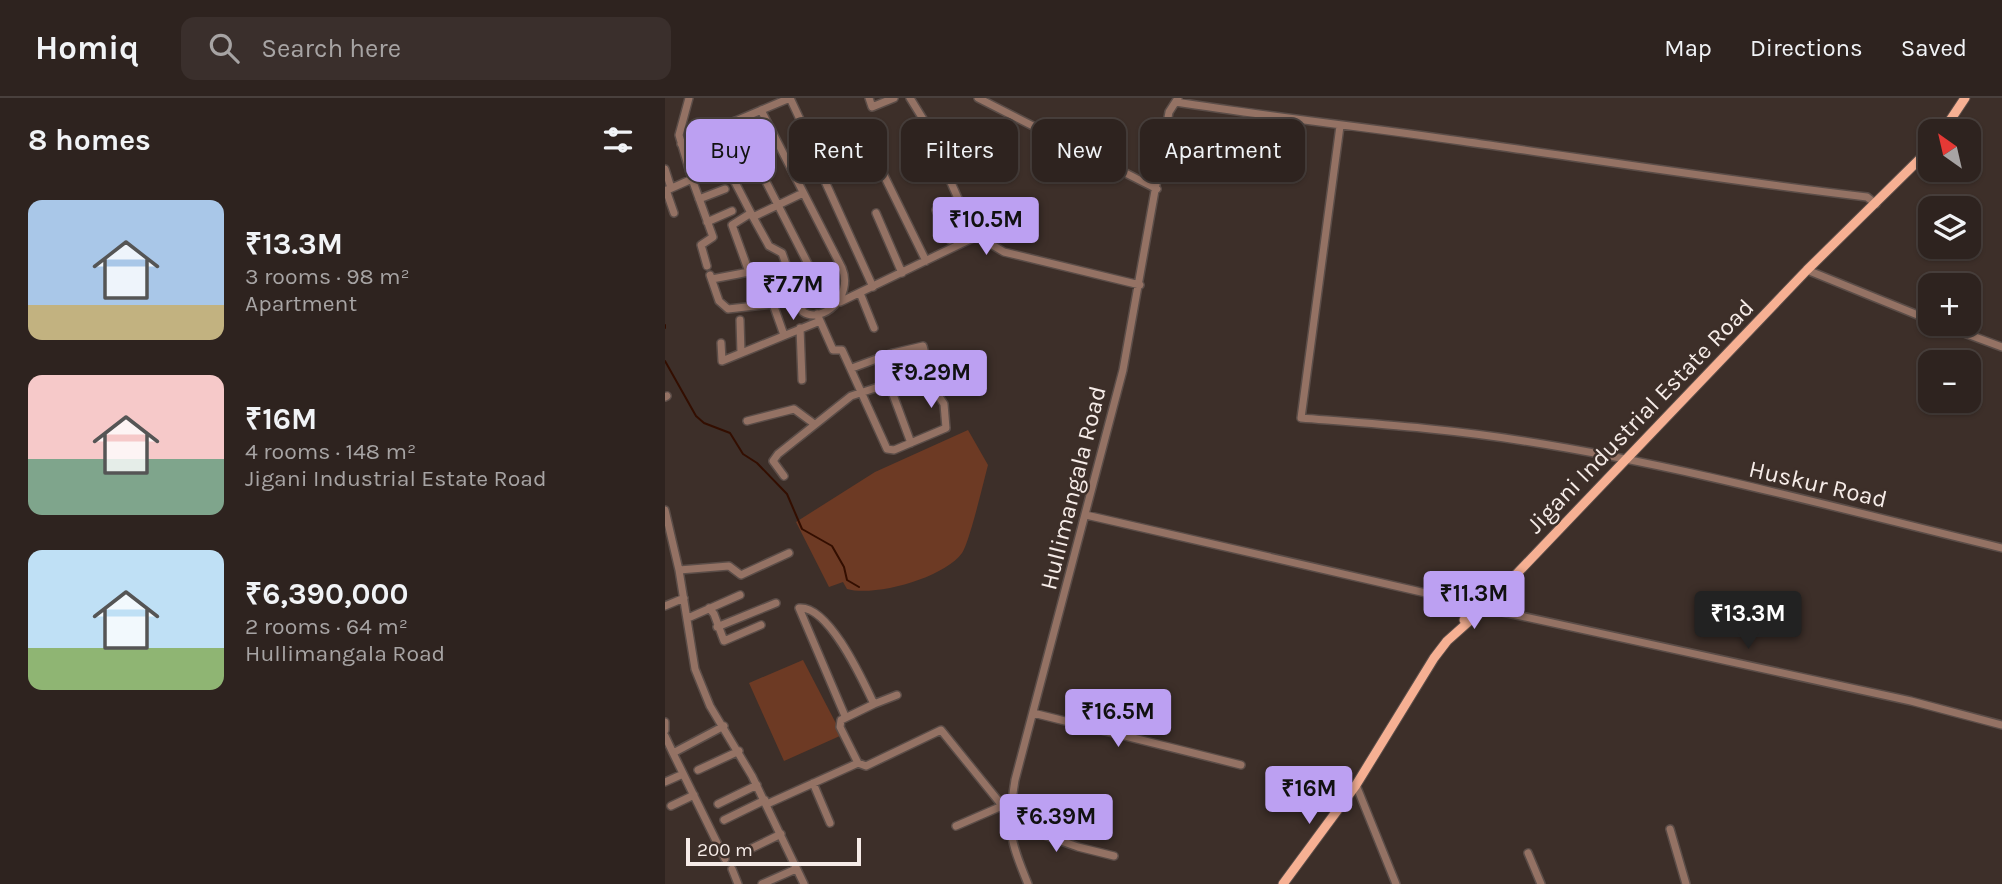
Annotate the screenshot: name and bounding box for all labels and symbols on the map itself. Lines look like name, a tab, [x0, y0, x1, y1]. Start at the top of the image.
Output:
north arrow	[1918, 119, 1981, 182]
pin: ₹10.5M	[929, 198, 1043, 257]
pin: ₹7.7M	[744, 262, 842, 322]
street label: Jigani Industrial Estate Road	[1521, 293, 1759, 539]
pin: ₹9.29M	[874, 350, 988, 410]
street label: Hullimangala Road	[1034, 383, 1112, 593]
street label: Huskur Road	[1746, 455, 1890, 513]
pin: ₹11.3M	[1417, 572, 1531, 631]
pin: ₹13.3M	[1691, 592, 1805, 651]
pin: ₹16.5M	[1061, 690, 1175, 749]
pin: ₹16M	[1268, 766, 1350, 826]
pin: ₹6.39M	[999, 794, 1113, 854]
scale bar	[686, 835, 861, 867]

